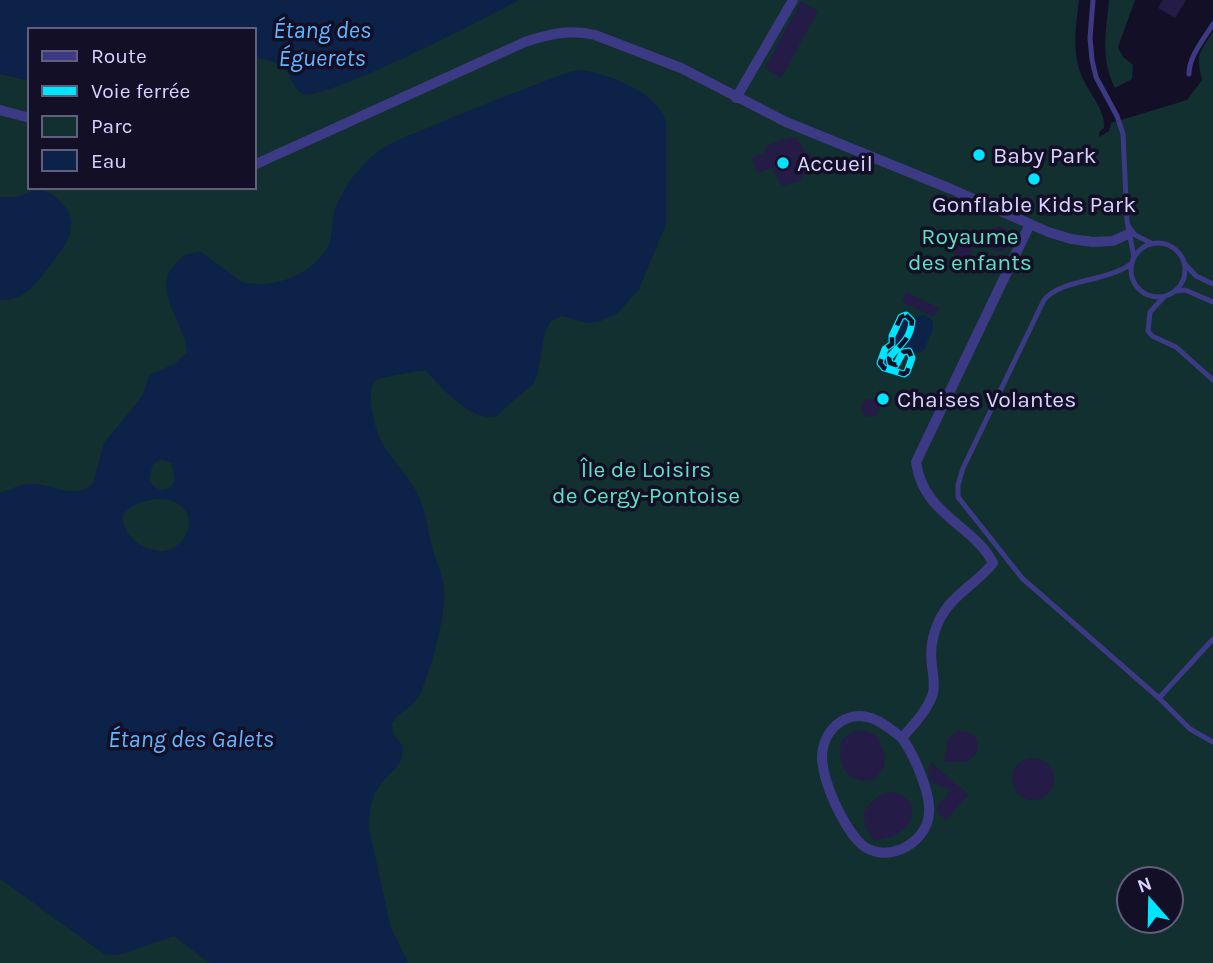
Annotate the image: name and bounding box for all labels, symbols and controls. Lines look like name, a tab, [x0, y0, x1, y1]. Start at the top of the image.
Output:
water label: Étang des Éguerets	[273, 16, 371, 72]
legend	[28, 28, 256, 189]
text: Route	[91, 44, 147, 68]
text: Voie ferrée	[91, 79, 190, 103]
text: Parc	[91, 114, 133, 138]
place label: Baby Park	[993, 142, 1096, 169]
marker: Baby Park	[971, 147, 987, 163]
text: Eau	[91, 149, 127, 173]
place label: Accueil	[797, 150, 873, 177]
marker: Accueil	[775, 155, 791, 171]
marker: Gonflable Kids Park	[1026, 171, 1042, 187]
place label: Gonflable Kids Park	[932, 191, 1136, 218]
park label: Royaume des enfants	[908, 223, 1032, 276]
place label: Chaises Volantes	[897, 386, 1076, 413]
marker: Chaises Volantes	[875, 391, 891, 407]
park label: Île de Loisirs de Cergy-Pontoise	[552, 456, 740, 509]
water label: Étang des Galets	[108, 725, 274, 753]
north arrow	[1115, 865, 1185, 935]
text: N	[1134, 872, 1155, 898]

